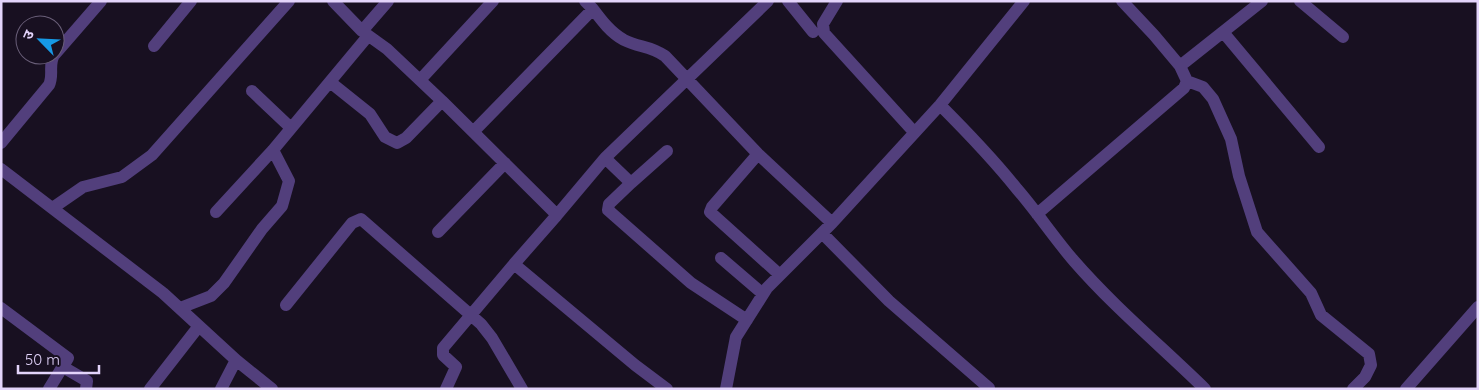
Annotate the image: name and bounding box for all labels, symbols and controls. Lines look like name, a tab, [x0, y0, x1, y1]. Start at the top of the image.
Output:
north arrow	[15, 15, 65, 65]
text: उ	[18, 27, 38, 42]
scale bar	[18, 342, 99, 374]
text: 50 m	[25, 350, 60, 369]

